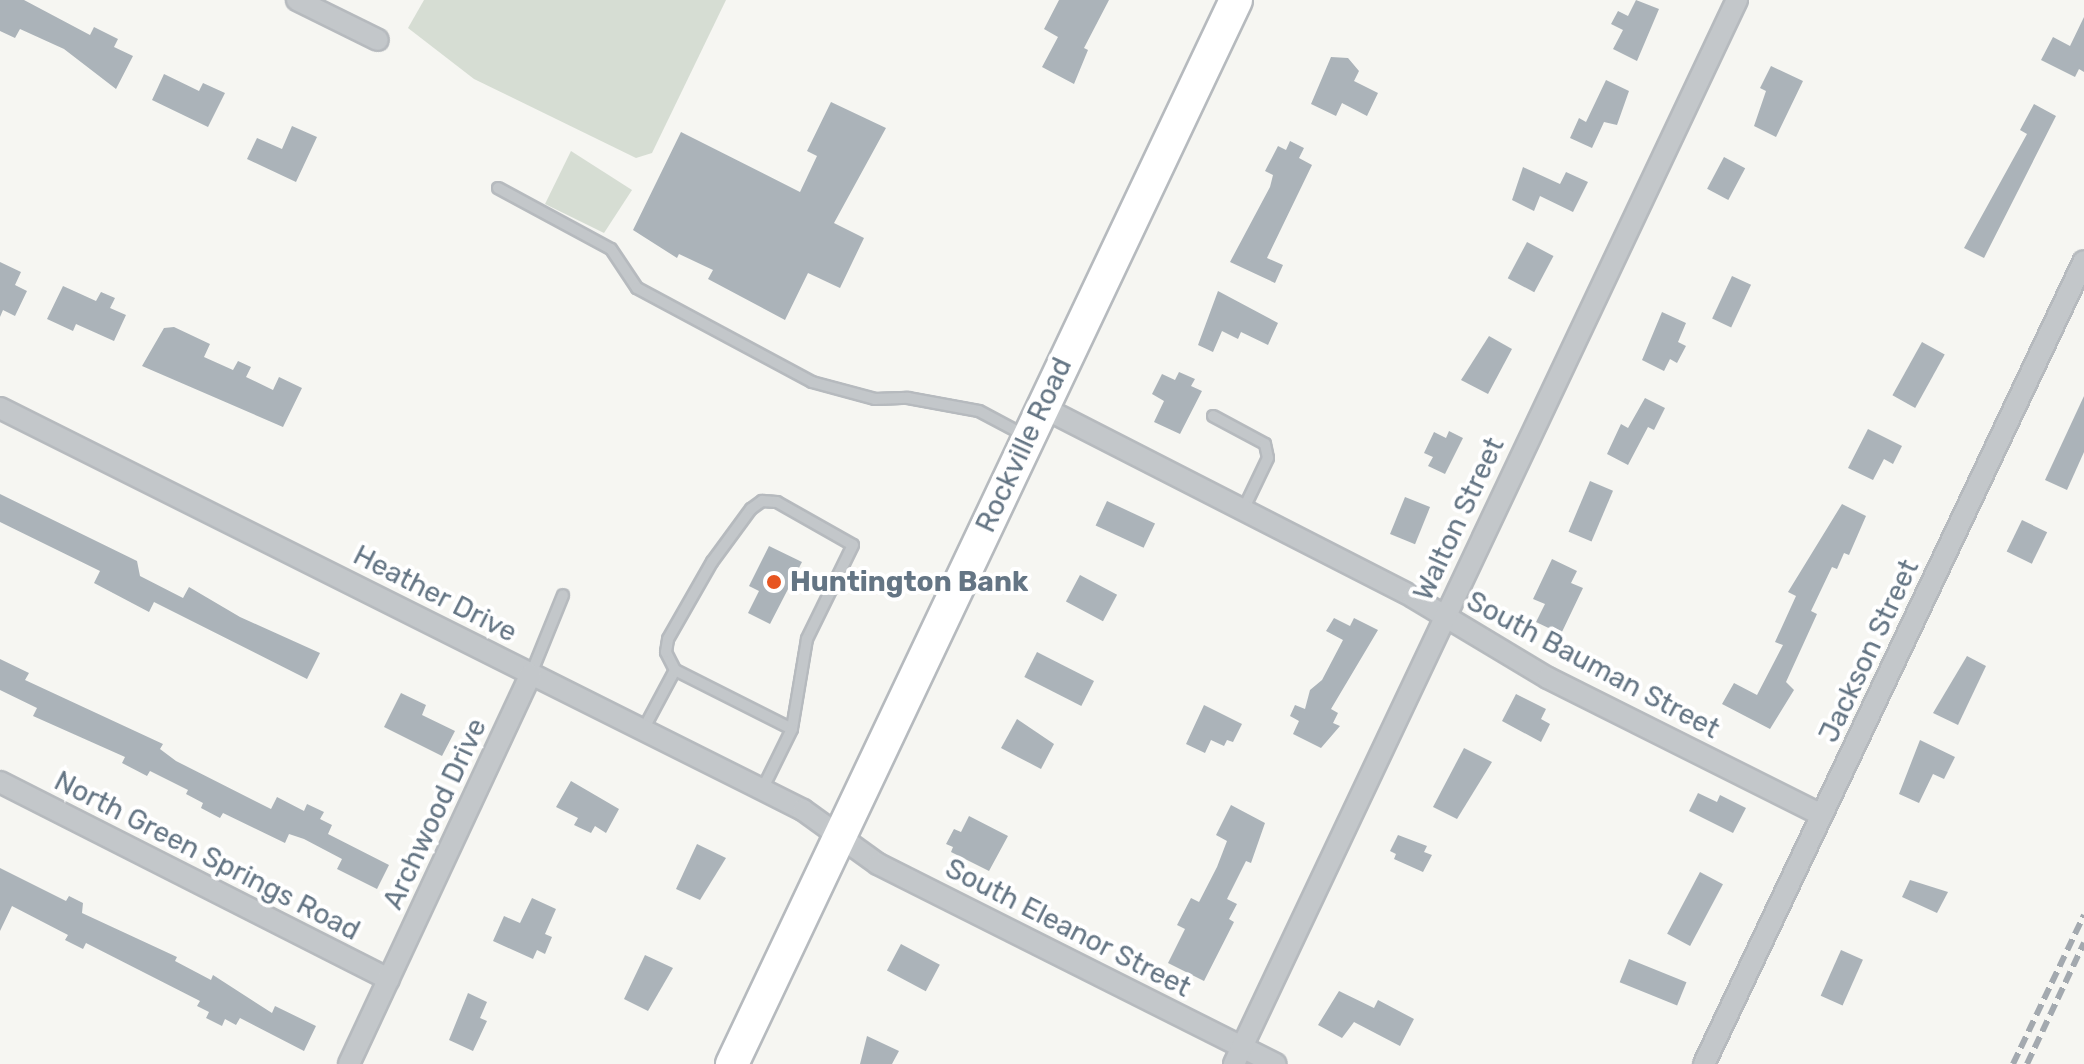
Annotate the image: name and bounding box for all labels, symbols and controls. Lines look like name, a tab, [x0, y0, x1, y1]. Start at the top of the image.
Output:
street label: Rockville Road	[969, 352, 1079, 538]
street label: Walton Street	[1407, 432, 1511, 606]
street label: Heather Drive	[347, 538, 523, 650]
street label: Jackson Street	[1812, 554, 1926, 748]
place label: Huntington Bank	[790, 565, 1028, 599]
marker: Huntington Bank	[765, 573, 783, 591]
street label: South Bauman Street	[1461, 584, 1725, 746]
street label: Archwood Drive	[376, 713, 494, 915]
street label: North Green Springs Road	[49, 764, 365, 948]
street label: South Eleanor Street	[939, 851, 1197, 1005]

